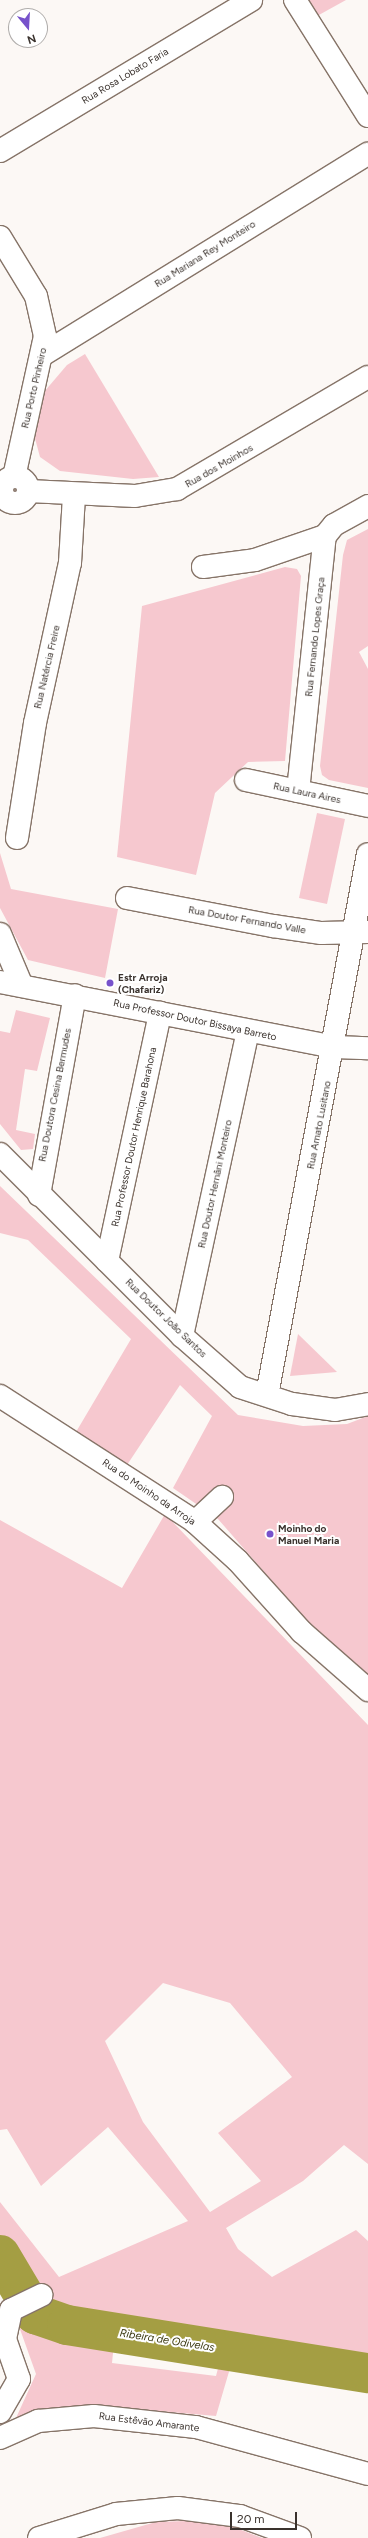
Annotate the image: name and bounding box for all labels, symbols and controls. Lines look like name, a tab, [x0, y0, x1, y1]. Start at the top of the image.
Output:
north arrow	[8, 8, 48, 48]
text: N	[26, 31, 38, 46]
street label: Rua Rosa Lobato Faria	[79, 45, 171, 107]
street label: Rua Mariana Rey Monteiro	[152, 218, 258, 290]
street label: Rua Porto Pinheiro	[19, 346, 49, 430]
street label: Rua dos Moinhos	[183, 442, 255, 490]
street label: Rua Fernando Lopes Graça	[303, 577, 327, 697]
street label: Rua Natércia Freire	[32, 624, 62, 710]
street label: Rua Laura Aires	[272, 780, 342, 806]
street label: Rua Doutor Fernando Valle	[187, 904, 307, 936]
place label: Estr Arroja (Chafariz)	[118, 971, 168, 994]
marker: Estr Arroja (Chafariz)	[105, 978, 115, 988]
street label: Rua Professor Doutor Bissaya Barreto	[112, 997, 278, 1043]
street label: Rua Doutora Cesina Bermudes	[36, 1027, 74, 1163]
street label: Rua Professor Doutor Henrique Barahona	[109, 1046, 159, 1228]
street label: Rua Amato Lusitano	[305, 1080, 333, 1170]
street label: Rua Doutor Hernâni Monteiro	[196, 1119, 234, 1249]
street label: Rua Doutor João Santos	[123, 1276, 209, 1360]
street label: Rua do Moinho da Arroja	[100, 1456, 198, 1528]
place label: Moinho do Manuel Maria	[278, 1522, 339, 1546]
marker: Moinho do Manuel Maria	[265, 1529, 275, 1539]
water label: Ribeira de Odivelas	[119, 2327, 215, 2355]
street label: Rua Estêvão Amarante	[98, 2410, 200, 2434]
scale bar	[232, 2504, 299, 2530]
text: 20 m	[237, 2512, 265, 2526]

